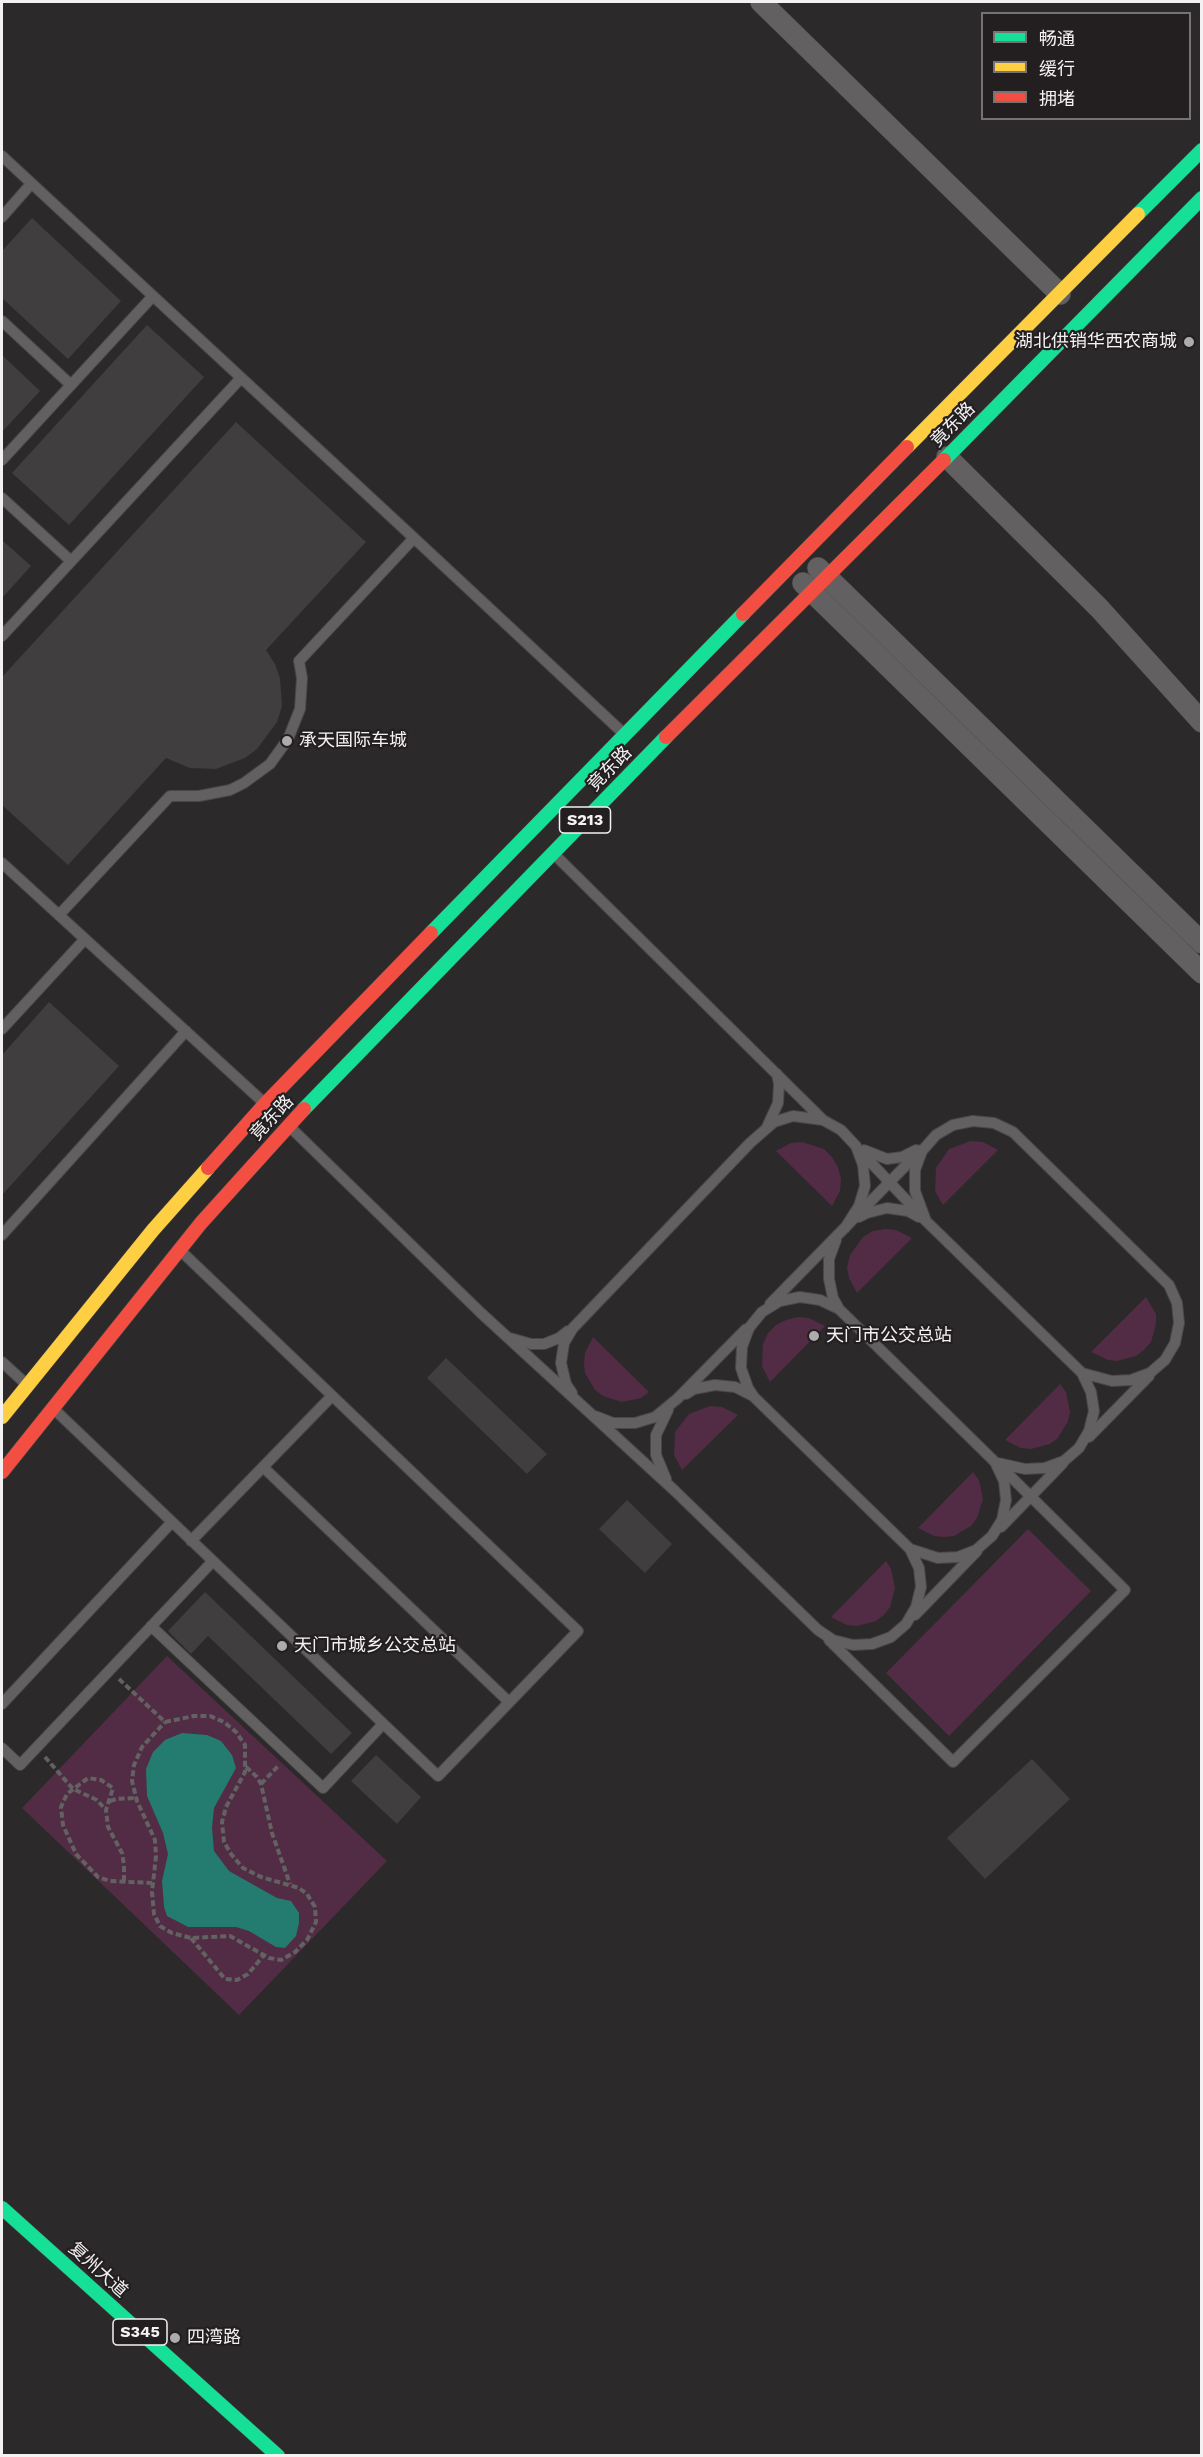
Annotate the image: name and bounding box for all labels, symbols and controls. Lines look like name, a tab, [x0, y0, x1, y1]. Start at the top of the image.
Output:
legend	[981, 12, 1191, 120]
text: 畅通	[1039, 28, 1075, 49]
text: 缓行	[1039, 58, 1075, 79]
text: 拥堵	[1039, 88, 1075, 109]
place label: 湖北供销华西农商城	[1015, 331, 1177, 353]
marker: 湖北供销华西农商城	[1182, 335, 1196, 349]
street label: 竟东路	[926, 398, 980, 452]
place label: 承天国际车城	[299, 730, 407, 752]
marker: 承天国际车城	[280, 734, 294, 748]
street label: 竟东路	[583, 742, 637, 796]
road number: S213	[560, 807, 610, 833]
street label: 竟东路	[246, 1091, 298, 1145]
place label: 天门市公交总站	[826, 1325, 952, 1347]
marker: 天门市公交总站	[807, 1329, 821, 1343]
place label: 天门市城乡公交总站	[294, 1635, 456, 1657]
marker: 天门市城乡公交总站	[275, 1639, 289, 1653]
street label: 复州大道	[64, 2238, 132, 2302]
road number: S345	[113, 2319, 167, 2345]
place label: 四湾路	[187, 2327, 241, 2349]
marker: 四湾路	[168, 2331, 182, 2345]

